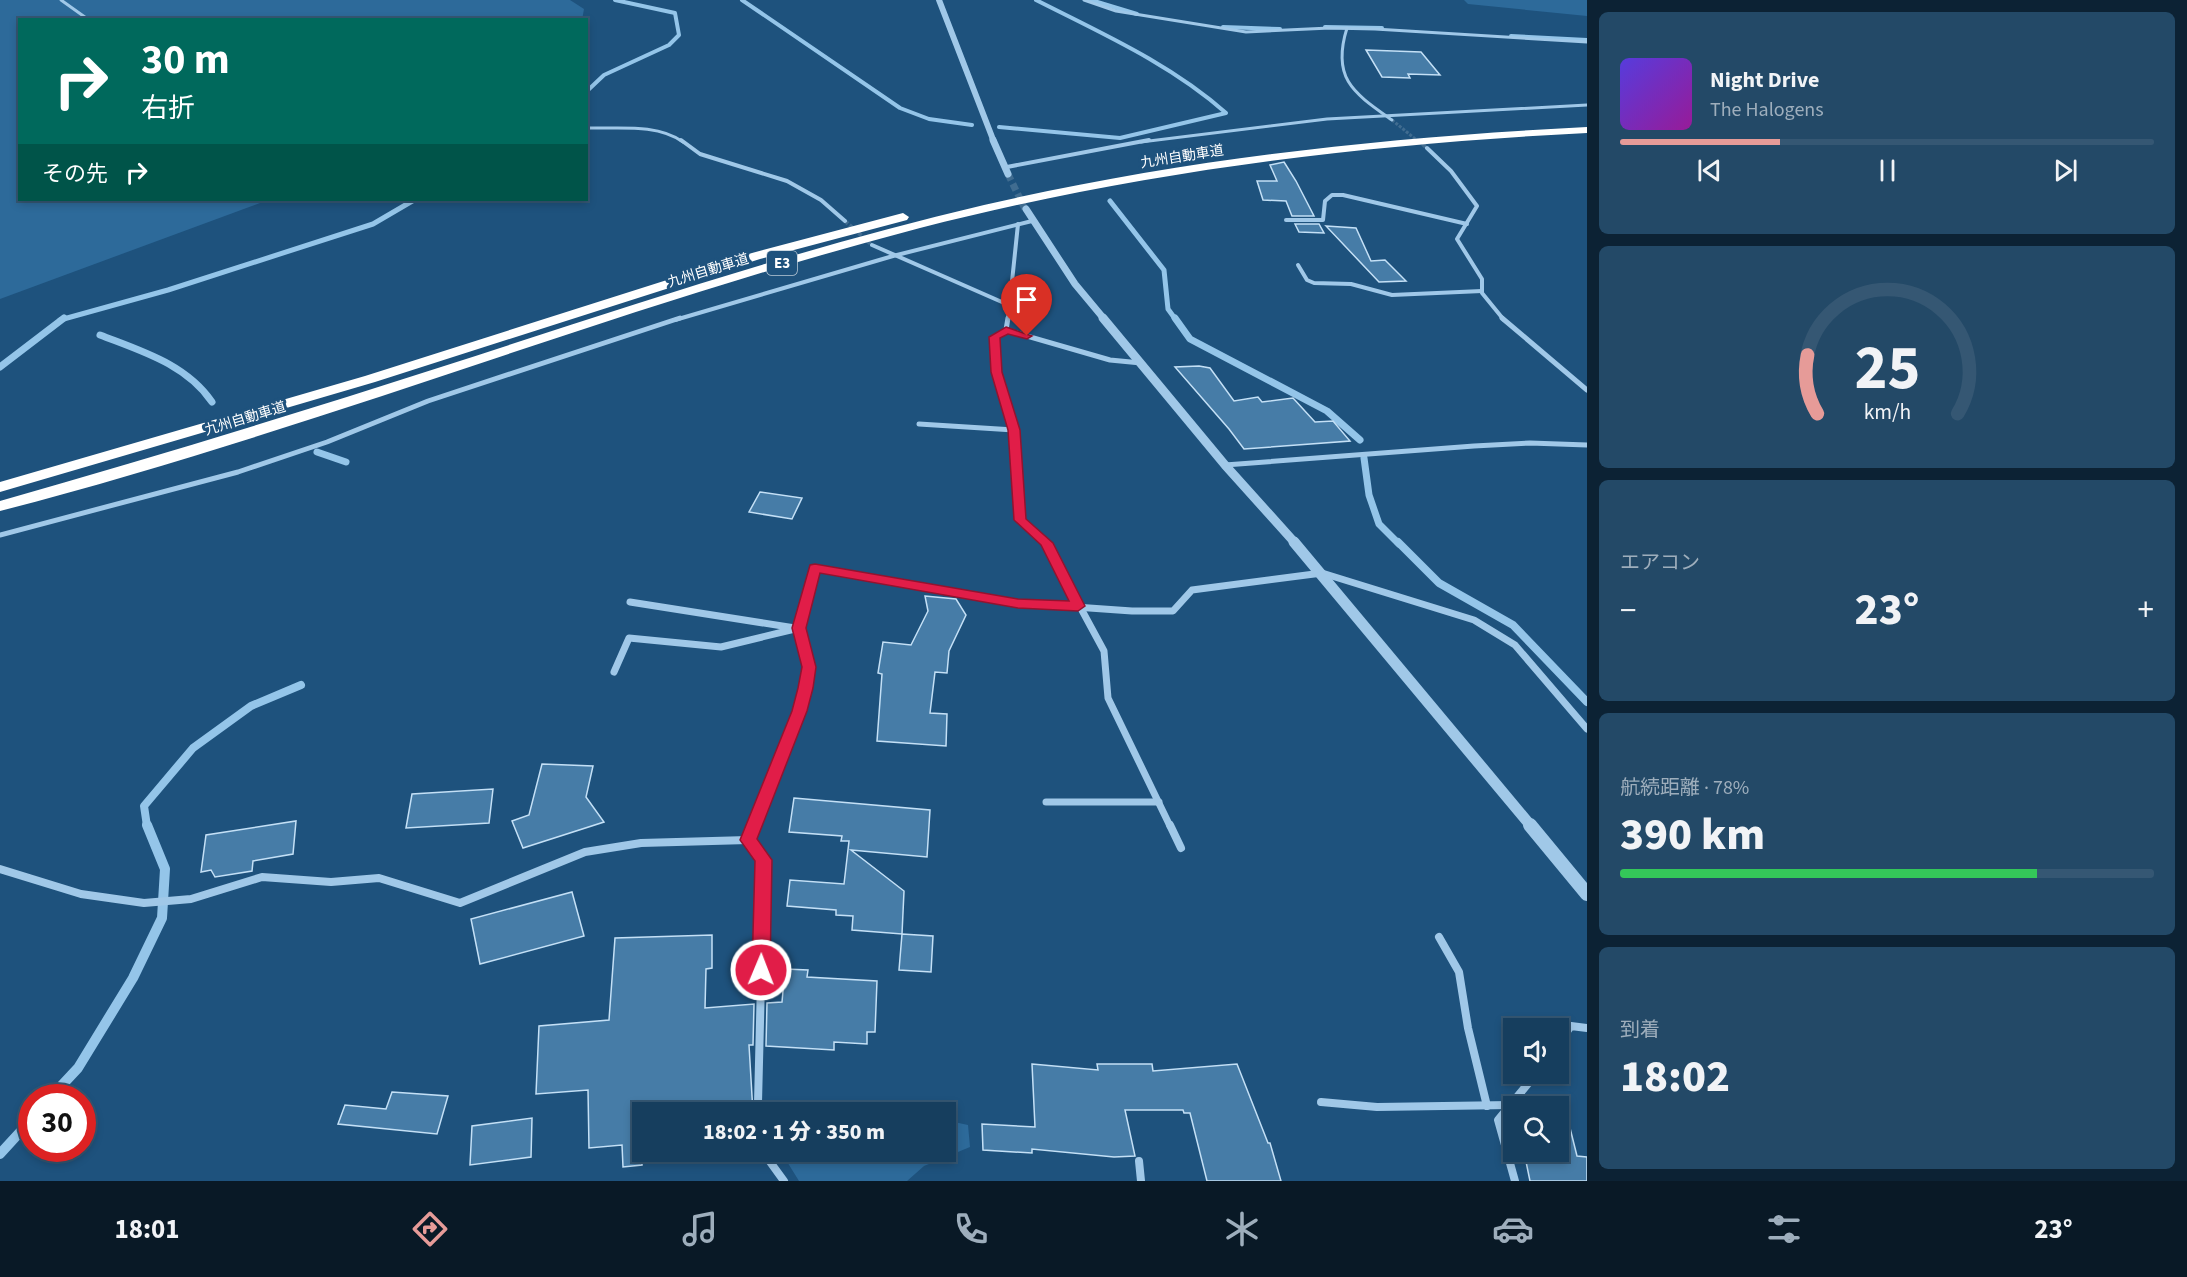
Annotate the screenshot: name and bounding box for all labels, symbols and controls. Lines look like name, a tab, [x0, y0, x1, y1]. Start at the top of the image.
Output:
text: 30 m	[141, 30, 230, 90]
icon: right	[42, 42, 120, 120]
text: Night Drive	[1710, 64, 1819, 96]
text: 右折	[141, 89, 195, 128]
text: The Halogens	[1710, 96, 1824, 124]
street label: 九州自動車道	[1139, 141, 1225, 173]
icon: previous	[1693, 154, 1726, 187]
icon: pause	[1871, 154, 1904, 187]
icon: next	[2049, 154, 2082, 187]
icon: right	[120, 156, 153, 189]
text: その先	[42, 158, 108, 190]
street label: 九州自動車道	[665, 249, 751, 293]
road number: E3	[767, 251, 797, 275]
pin	[1001, 274, 1052, 336]
icon: arrive	[1010, 283, 1043, 316]
text: 25	[1854, 324, 1920, 413]
street label: 九州自動車道	[202, 397, 288, 441]
text: km/h	[1863, 397, 1911, 428]
text: エアコン	[1620, 549, 1700, 577]
text: 23°	[1855, 578, 1919, 642]
text: −	[1620, 587, 1636, 634]
text: +	[2138, 587, 2154, 634]
text: 航続距離 · 78%	[1620, 774, 1749, 802]
text: 390 km	[1620, 803, 1765, 867]
position arrow	[729, 938, 793, 1002]
text: 到着	[1620, 1016, 1660, 1044]
map controls	[1503, 1018, 1569, 1162]
button: sound	[1503, 1018, 1569, 1084]
text: 18:02	[1620, 1045, 1730, 1109]
speed limit sign: 30	[18, 1084, 96, 1162]
button: search	[1503, 1096, 1569, 1162]
text: 18:02 · 1 分 · 350 m	[703, 1116, 885, 1148]
icon: directions	[409, 1208, 451, 1250]
icon: music	[679, 1208, 721, 1250]
icon: phone	[950, 1208, 992, 1250]
icon: climate	[1221, 1208, 1263, 1250]
icon: car	[1492, 1208, 1534, 1250]
icon: filters	[1763, 1208, 1805, 1250]
text: 18:01	[114, 1210, 180, 1249]
text: 23°	[2034, 1210, 2073, 1249]

